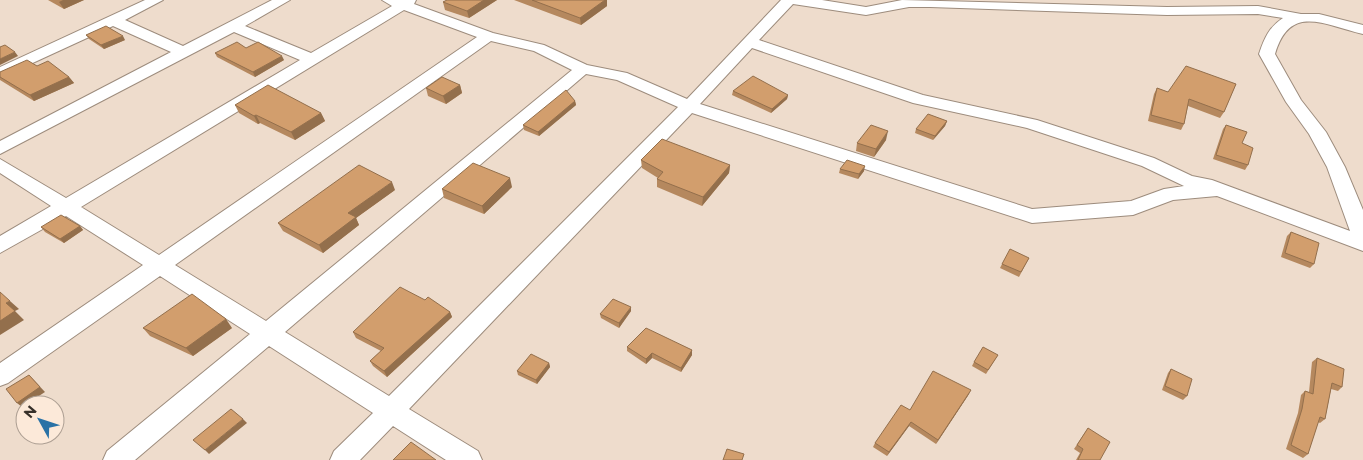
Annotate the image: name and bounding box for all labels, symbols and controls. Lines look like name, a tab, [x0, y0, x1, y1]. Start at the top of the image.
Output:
north arrow	[15, 395, 65, 445]
text: N	[20, 402, 41, 422]

